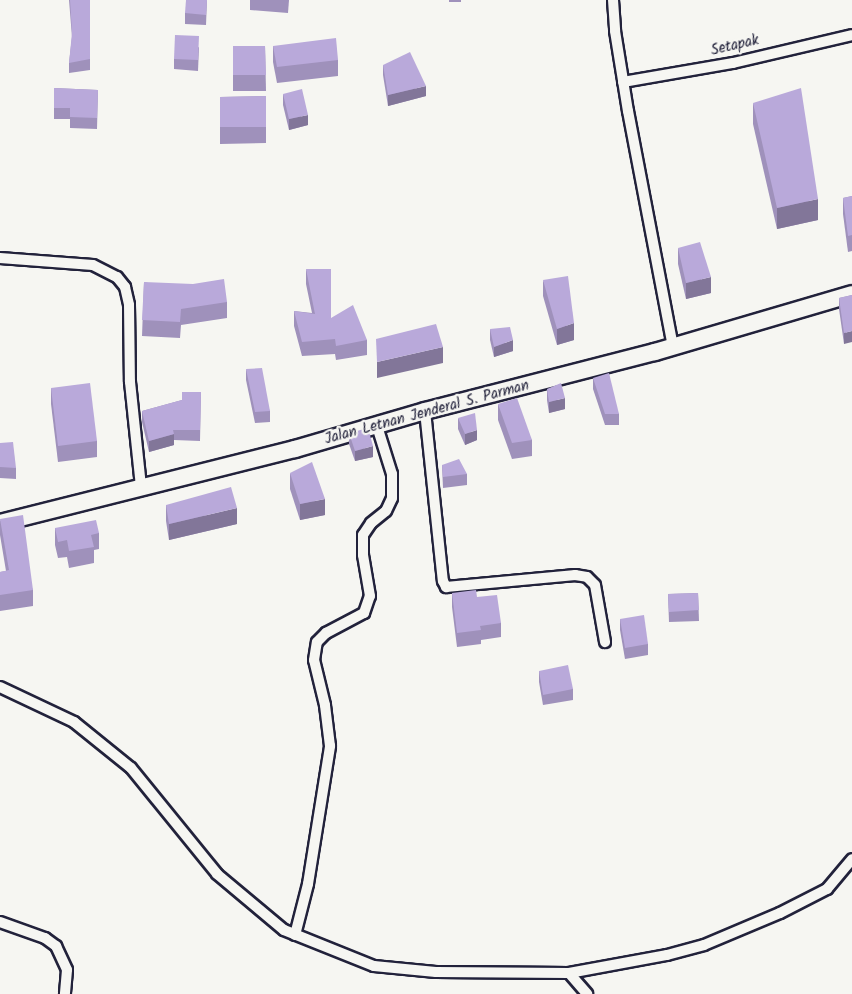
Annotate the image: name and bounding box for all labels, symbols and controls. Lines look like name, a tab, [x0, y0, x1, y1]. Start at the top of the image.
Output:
street label: Setapak	[709, 32, 761, 60]
street label: Jalan Letnan Jenderal S. Parman	[323, 377, 531, 449]

